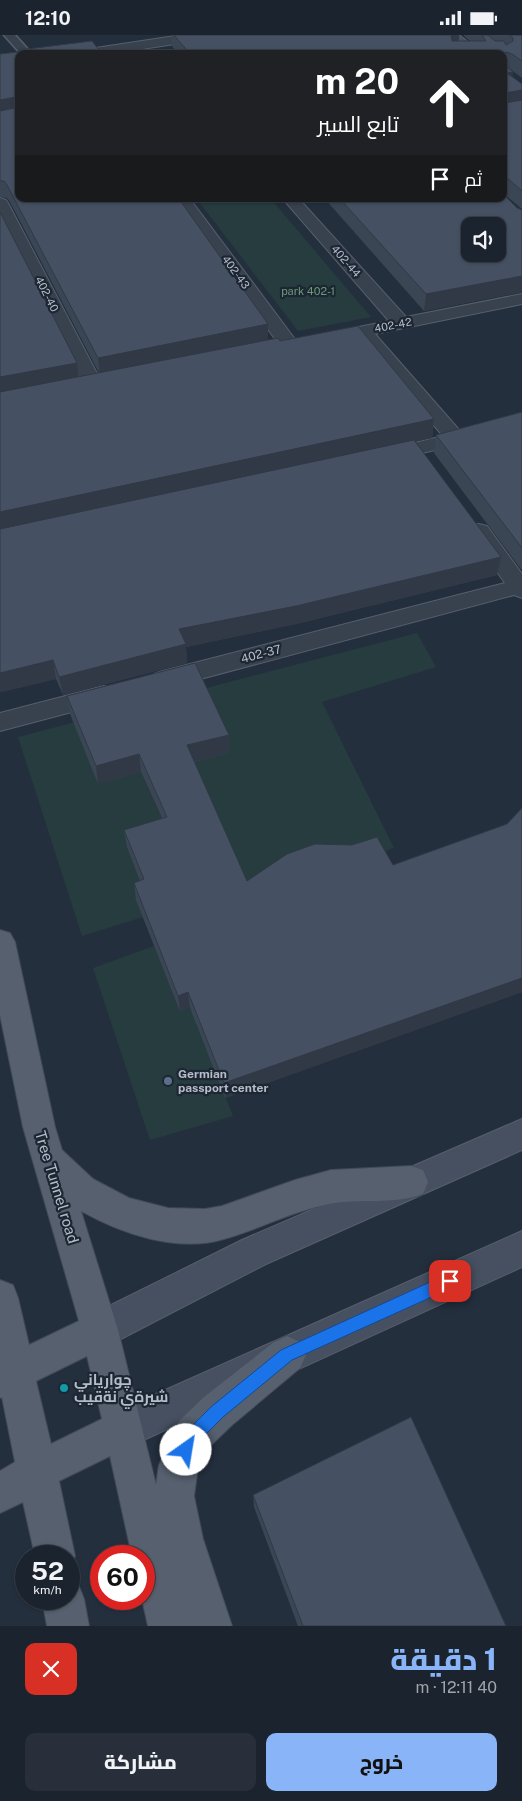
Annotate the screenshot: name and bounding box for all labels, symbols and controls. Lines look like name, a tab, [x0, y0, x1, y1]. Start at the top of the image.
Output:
text: 12:10	[25, 7, 71, 29]
text: 20 m	[315, 61, 399, 102]
icon: ahead	[417, 70, 482, 135]
text: تابع السير	[318, 111, 399, 137]
icon: arrive	[426, 165, 454, 193]
text: ثم	[464, 168, 482, 190]
map controls	[461, 217, 506, 262]
button: sound	[461, 217, 506, 262]
street label: 402-44	[329, 243, 363, 279]
street label: 402-43	[220, 253, 252, 291]
street label: 402-40	[33, 274, 61, 314]
park label: park 402-1	[281, 285, 335, 297]
street label: 402-42	[373, 315, 413, 334]
street label: 402-37	[239, 642, 283, 666]
place label: Germian passport center	[178, 1067, 268, 1095]
marker: Germian passport center	[162, 1075, 174, 1087]
street label: Tree Tunnel road	[32, 1129, 82, 1245]
pin	[429, 1260, 471, 1302]
icon: arrive	[436, 1267, 464, 1295]
place label: چوارياني شيرةي نةقيب	[74, 1371, 168, 1409]
marker: چوارياني شيرةي نةقيب	[58, 1382, 70, 1394]
position arrow	[159, 1423, 211, 1475]
speed limit sign: 60	[90, 1545, 155, 1610]
text: 52	[31, 1556, 64, 1586]
text: km/h	[33, 1583, 62, 1597]
text: 1 دقيقة	[390, 1641, 497, 1677]
button: close	[25, 1643, 77, 1695]
text: 40 m · 12:11	[415, 1678, 497, 1697]
button: مشاركة	[25, 1733, 256, 1791]
button: خروج	[266, 1733, 497, 1791]

